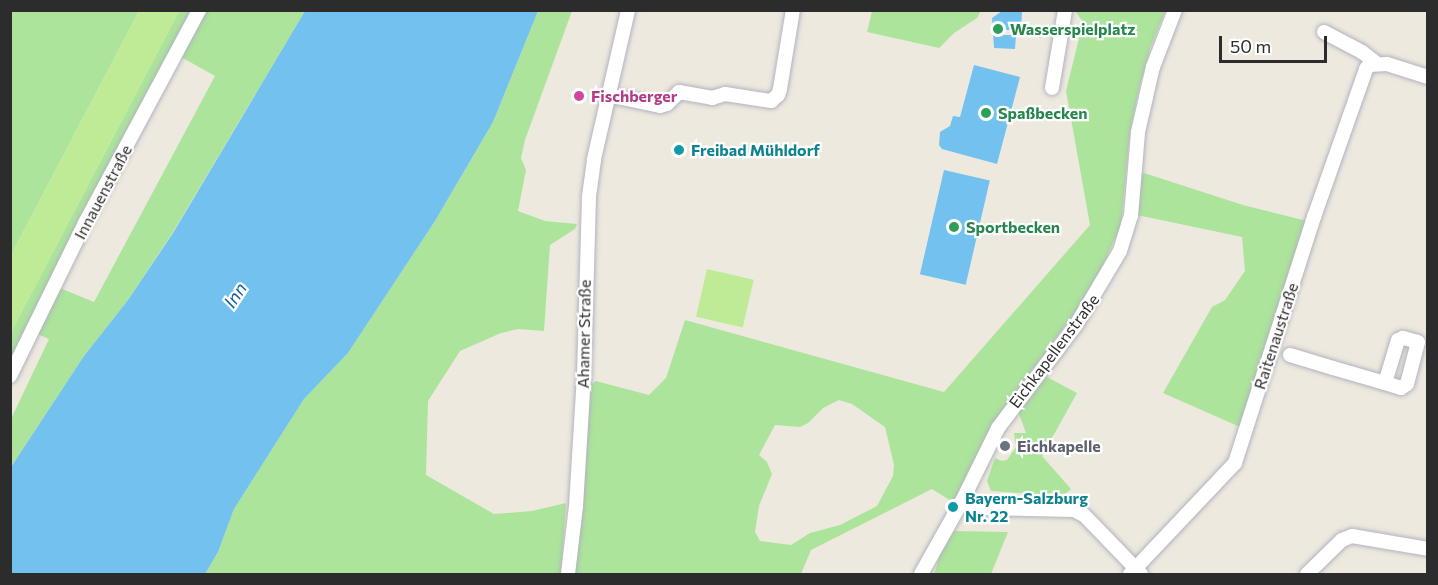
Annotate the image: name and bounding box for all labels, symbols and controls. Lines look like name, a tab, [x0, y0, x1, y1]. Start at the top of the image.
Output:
place label: Wasserspielplatz	[1010, 19, 1135, 39]
marker: Wasserspielplatz	[991, 22, 1005, 36]
scale bar	[1222, 24, 1330, 62]
text: 50 m	[1230, 35, 1271, 57]
place label: Fischberger	[591, 86, 677, 106]
marker: Fischberger	[572, 89, 586, 103]
place label: Spaßbecken	[998, 103, 1087, 123]
marker: Spaßbecken	[979, 106, 993, 120]
place label: Freibad Mühldorf	[691, 140, 820, 160]
street label: Innauenstraße	[70, 141, 136, 243]
marker: Freibad Mühldorf	[672, 143, 686, 157]
place label: Sportbecken	[966, 217, 1060, 237]
marker: Sportbecken	[947, 220, 961, 234]
water label: Inn	[219, 278, 251, 312]
street label: Ahamer Straße	[573, 279, 595, 389]
street label: Raitenaustraße	[1250, 280, 1302, 392]
street label: Eichkapellenstraße	[1005, 290, 1103, 412]
place label: Eichkapelle	[1017, 436, 1101, 456]
marker: Eichkapelle	[998, 439, 1012, 453]
place label: Bayern-Salzburg Nr. 22	[965, 488, 1088, 526]
marker: Bayern-Salzburg Nr. 22	[946, 500, 960, 514]

